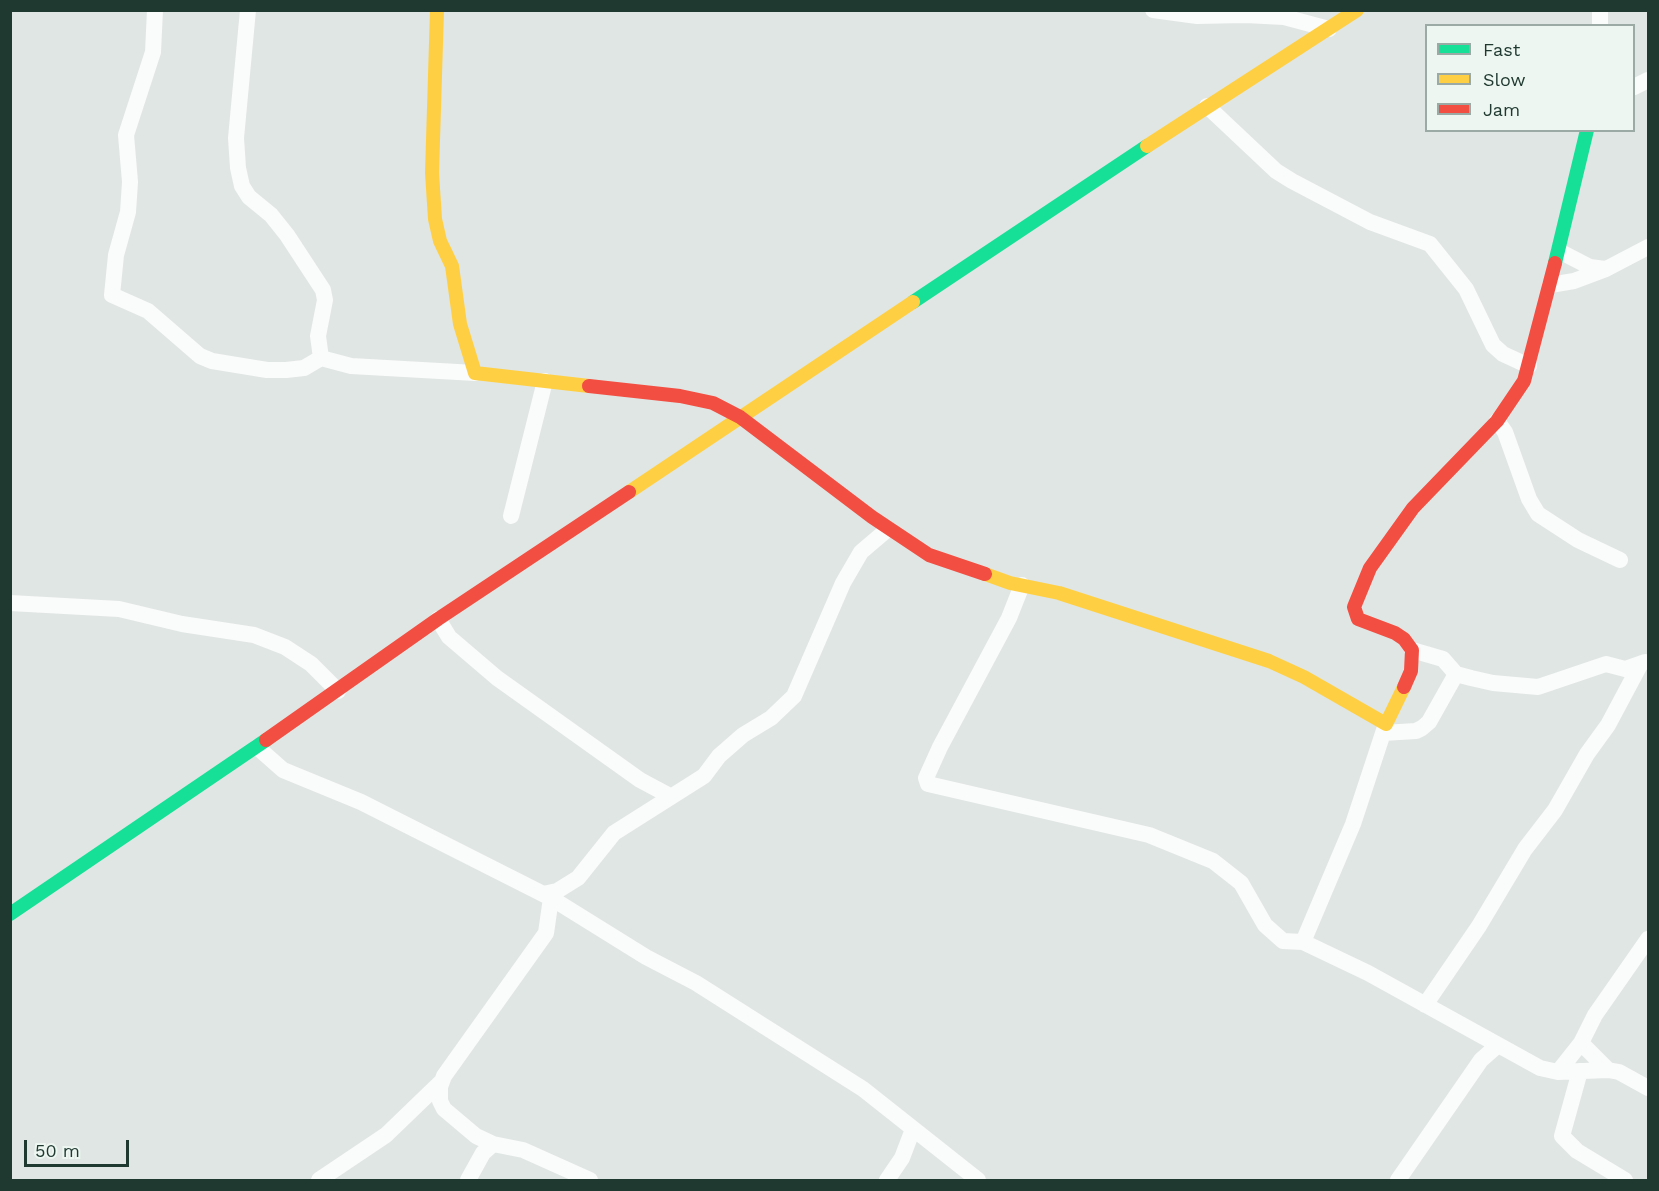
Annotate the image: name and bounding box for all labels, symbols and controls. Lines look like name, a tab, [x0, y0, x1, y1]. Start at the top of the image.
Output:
legend	[1425, 24, 1635, 132]
text: Fast	[1483, 39, 1520, 60]
text: Slow	[1483, 69, 1526, 90]
text: Jam	[1483, 99, 1520, 120]
scale bar	[27, 1128, 132, 1166]
text: 50 m	[35, 1140, 80, 1161]

